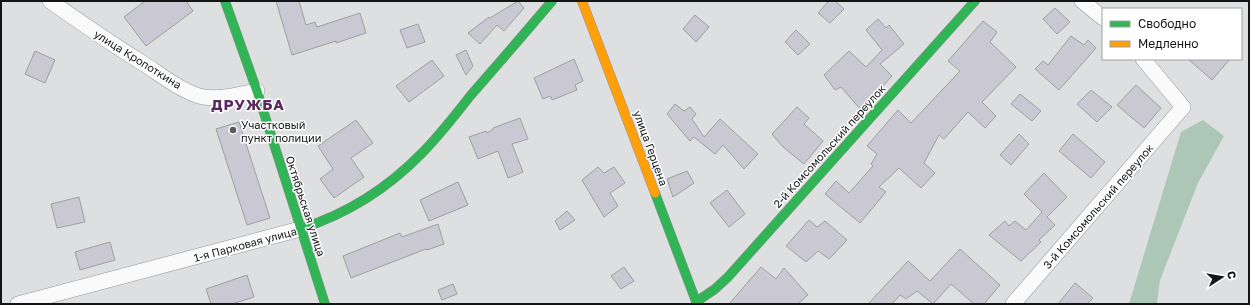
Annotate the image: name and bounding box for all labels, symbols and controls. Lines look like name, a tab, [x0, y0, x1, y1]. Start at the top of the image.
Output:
legend	[1102, 8, 1242, 60]
text: Свободно	[1138, 16, 1196, 31]
street label: улица Кропоткина	[92, 27, 184, 91]
text: Медленно	[1138, 36, 1198, 51]
street label: 2-й Комсомольский переулок	[770, 81, 888, 210]
district label: ДРУЖБА	[211, 95, 285, 113]
street label: улица Герцена	[631, 109, 671, 187]
place label: Участковый пункт полиции	[241, 118, 321, 144]
marker: Участковый пункт полиции	[228, 125, 238, 135]
street label: 3-й Комсомольский переулок	[1040, 140, 1156, 271]
street label: Октябрьская улица	[284, 154, 328, 258]
street label: 1-я Парковая улица	[192, 224, 298, 264]
north arrow	[1202, 257, 1242, 297]
text: С	[1225, 270, 1239, 280]

